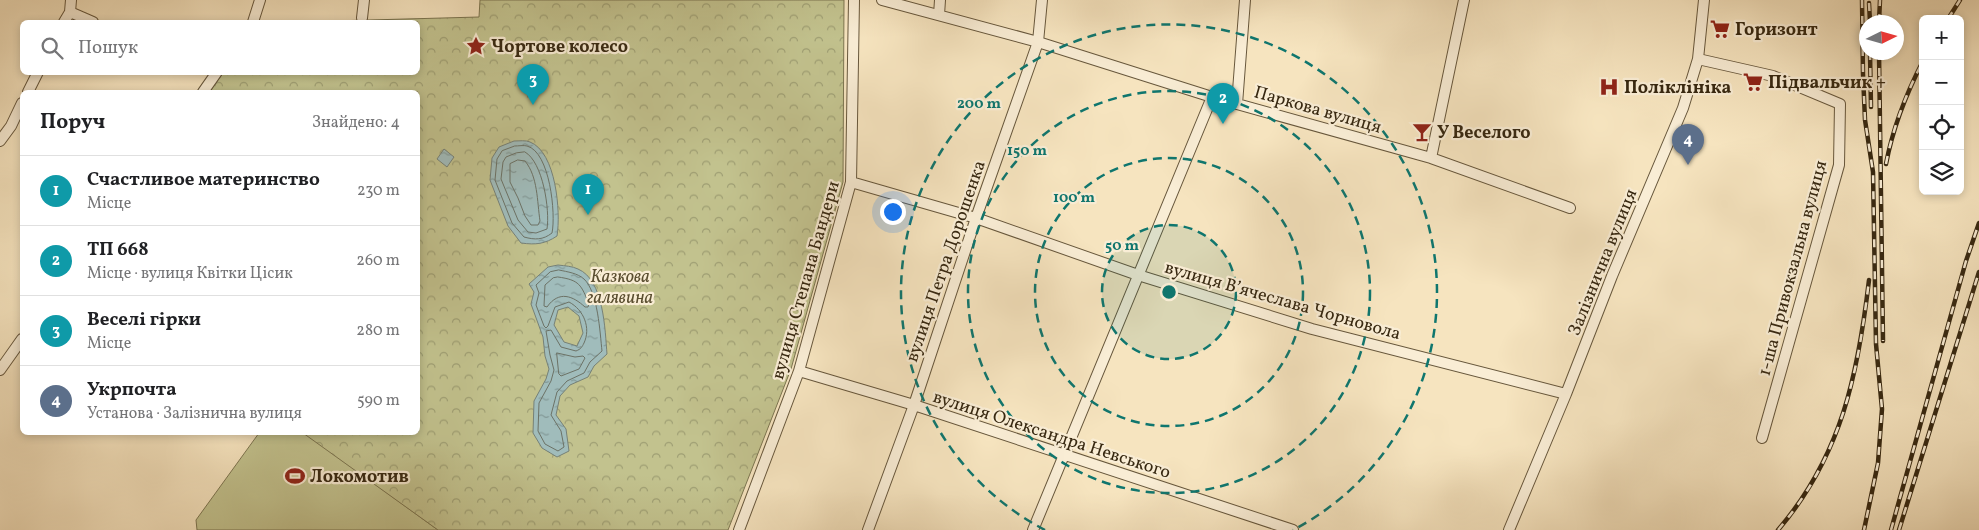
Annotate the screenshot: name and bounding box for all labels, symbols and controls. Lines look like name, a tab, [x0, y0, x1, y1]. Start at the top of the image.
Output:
north arrow	[1859, 15, 1904, 60]
map controls	[1919, 15, 1964, 195]
button: +	[1919, 15, 1964, 60]
supermarket icon: Горизонт	[1709, 18, 1731, 40]
place label: Горизонт	[1735, 18, 1818, 43]
search box	[20, 20, 420, 75]
icon: search	[38, 34, 66, 62]
text: Пошук	[78, 35, 138, 61]
place icon: Чортове колесо	[465, 35, 487, 57]
place label: Чортове колесо	[491, 35, 628, 60]
button: −	[1919, 60, 1964, 105]
pin: 3	[517, 64, 549, 105]
supermarket icon: Підвальчик +	[1742, 71, 1764, 93]
place label: Підвальчик +	[1768, 71, 1886, 96]
hospital icon: Поліклініка	[1598, 76, 1620, 98]
place label: Поліклініка	[1624, 76, 1732, 101]
street label: Паркова вулиця	[1251, 80, 1384, 141]
pin: 2	[1207, 83, 1239, 124]
text: 200 m	[957, 94, 1001, 115]
button: locate	[1919, 105, 1964, 150]
text: Поруч	[40, 108, 105, 137]
text: Знайдено: 4	[312, 112, 400, 134]
bar icon: У Веселого	[1411, 121, 1433, 143]
place label: У Веселого	[1437, 121, 1531, 146]
pin: 4	[1672, 124, 1704, 165]
text: 150 m	[1007, 141, 1047, 162]
button: layers	[1919, 150, 1964, 195]
street label: вулиця Петра Дорошенка	[900, 157, 993, 366]
street label: 1-ша Привокзальна вулиця	[1753, 158, 1834, 379]
text: Счастливое материнство	[87, 167, 320, 193]
pin: 1	[572, 174, 604, 215]
street label: вулиця Степана Бандери	[766, 178, 847, 382]
text: 1	[53, 180, 59, 202]
text: 230 m	[357, 180, 400, 202]
street label: Залізнична вулиця	[1563, 185, 1644, 340]
text: 100 m	[1053, 188, 1096, 209]
text: Місце	[87, 193, 131, 215]
your location	[880, 199, 906, 225]
text: 50 m	[1105, 236, 1139, 257]
text: ТП 668	[87, 237, 149, 263]
text: 2	[52, 250, 60, 272]
text: 260 m	[356, 250, 400, 272]
street label: вулиця Вʼячеслава Чорновола	[1162, 256, 1404, 347]
text: Місце · вулиця Квітки Цісик	[87, 263, 293, 285]
park label: Казкова галявина	[587, 265, 653, 311]
centre of rings	[1160, 283, 1178, 301]
text: Веселі гірки	[87, 307, 201, 333]
text: 3	[52, 320, 60, 342]
text: 280 m	[356, 320, 400, 342]
text: Місце	[87, 333, 131, 355]
text: Укрпочта	[87, 377, 177, 403]
street label: вулиця Олександра Невського	[929, 385, 1174, 486]
text: 4	[51, 390, 61, 412]
text: 590 m	[357, 390, 400, 412]
text: Установа · Залізнична вулиця	[87, 403, 302, 425]
sports icon: Локомотив	[284, 465, 306, 487]
place label: Локомотив	[310, 465, 409, 490]

